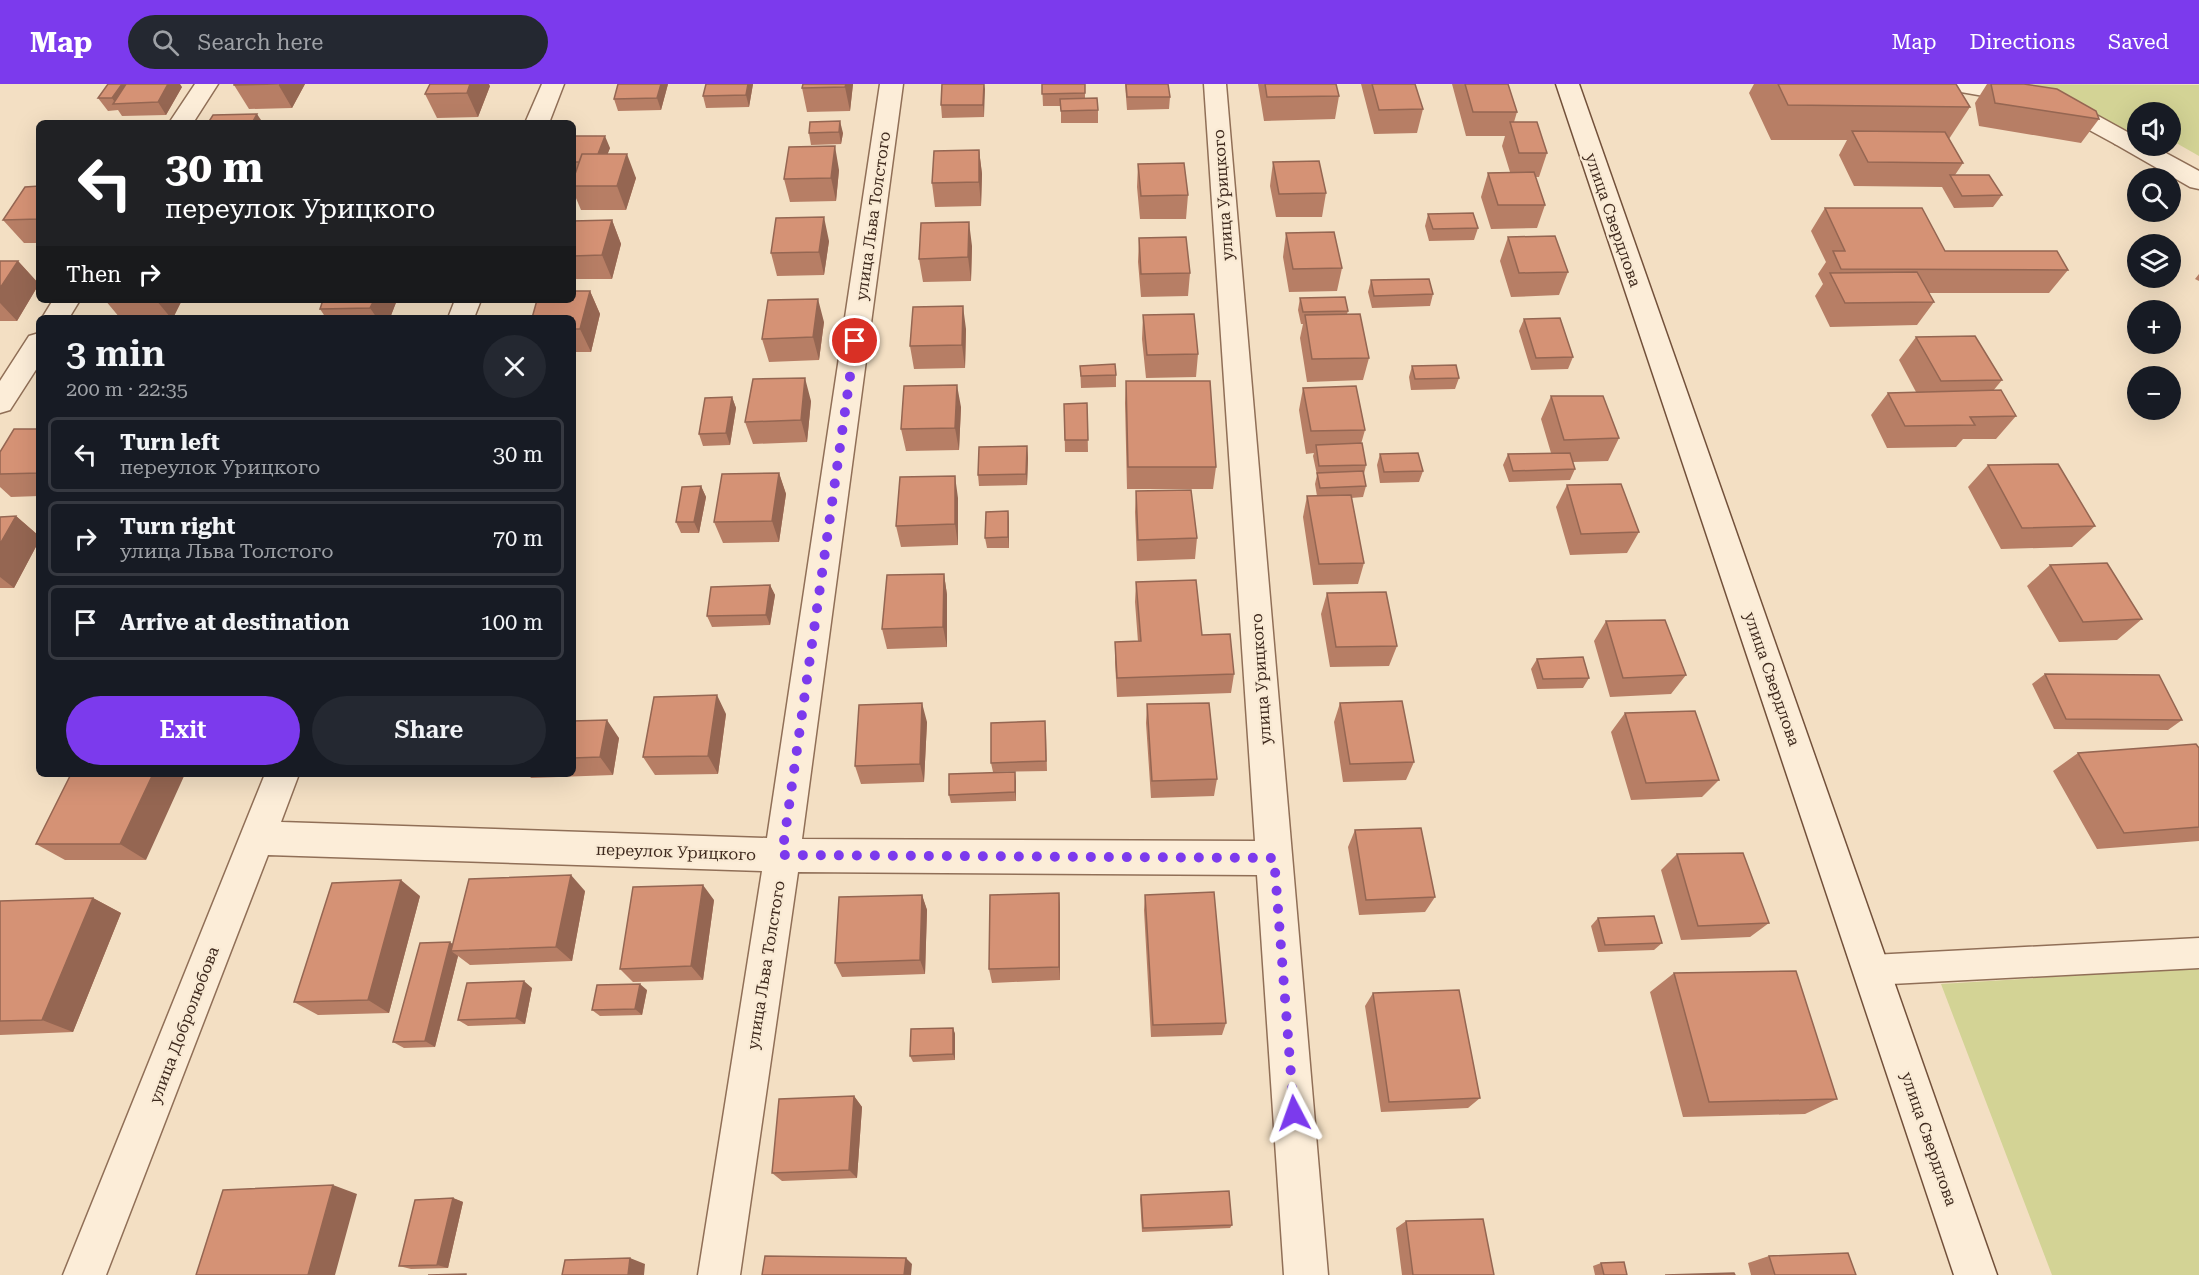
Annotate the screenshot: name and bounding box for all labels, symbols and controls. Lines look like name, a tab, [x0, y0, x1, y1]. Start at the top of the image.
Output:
search box	[128, 15, 548, 69]
text: Map	[30, 26, 92, 59]
icon: search	[149, 26, 182, 59]
text: Search here	[197, 30, 323, 55]
text: Map	[1892, 30, 1936, 54]
text: Directions	[1969, 30, 2075, 54]
text: Saved	[2108, 30, 2169, 54]
map controls	[2127, 102, 2181, 420]
button: sound	[2127, 102, 2181, 156]
street label: улица Урицкого	[1209, 128, 1237, 261]
street label: улица Льва Толстого	[852, 130, 894, 302]
text: 30 m	[165, 143, 263, 192]
icon: left	[66, 144, 144, 222]
street label: улица Свердлова	[1581, 150, 1645, 290]
button: search	[2127, 168, 2181, 222]
text: переулок Урицкого	[165, 193, 435, 225]
button: layers	[2127, 234, 2181, 288]
icon: right	[133, 258, 166, 291]
text: Then	[66, 262, 121, 287]
button: +	[2127, 300, 2181, 354]
pin	[829, 315, 880, 366]
icon: arrive	[838, 324, 871, 357]
text: 3 min	[66, 333, 165, 375]
button: close	[483, 335, 546, 398]
button: −	[2127, 366, 2181, 420]
text: 200 m · 22:35	[66, 377, 188, 401]
text: Turn left	[120, 430, 220, 455]
icon: left	[69, 438, 102, 471]
text: 30 m	[493, 442, 543, 467]
text: переулок Урицкого	[120, 455, 320, 479]
text: Turn right	[120, 514, 235, 539]
icon: right	[69, 522, 102, 555]
text: 70 m	[493, 526, 543, 551]
text: улица Льва Толстого	[120, 539, 334, 563]
icon: arrive	[69, 606, 102, 639]
street label: улица Свердлова	[1740, 609, 1804, 749]
text: Arrive at destination	[120, 610, 349, 635]
text: 100 m	[480, 610, 543, 635]
street label: улица Урицкого	[1247, 612, 1275, 745]
button: Exit	[66, 696, 300, 765]
button: Share	[312, 696, 546, 765]
street label: переулок Урицкого	[596, 840, 757, 864]
street label: улица Льва Толстого	[743, 879, 789, 1051]
street label: улица Добролюбова	[145, 943, 223, 1106]
street label: улица Свердлова	[1897, 1069, 1961, 1209]
position arrow	[1262, 1081, 1326, 1145]

